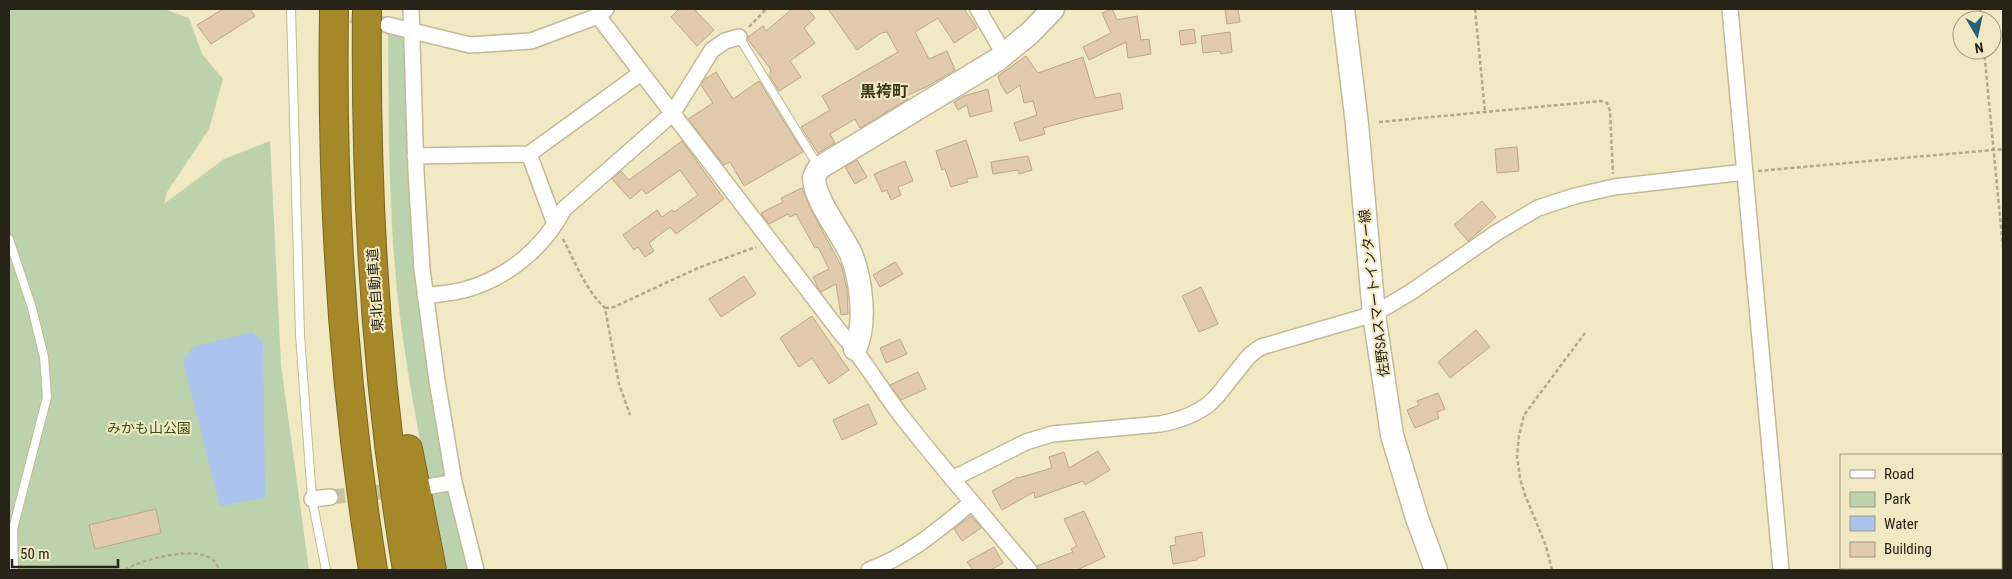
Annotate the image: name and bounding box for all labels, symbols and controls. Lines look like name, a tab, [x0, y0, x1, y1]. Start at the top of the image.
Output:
north arrow	[1952, 10, 2002, 60]
text: N	[1974, 39, 1985, 56]
district label: 黒袴町	[860, 82, 908, 101]
street label: 佐野SAスマートインター線	[1356, 208, 1392, 378]
street label: 東北自動車道	[364, 248, 386, 332]
park label: みかも山公園	[107, 420, 191, 436]
legend	[1840, 454, 2002, 569]
text: Road	[1884, 465, 1914, 483]
text: Park	[1884, 490, 1911, 508]
text: Water	[1884, 515, 1919, 533]
scale bar	[12, 536, 119, 568]
text: Building	[1884, 540, 1932, 558]
text: 50 m	[20, 545, 50, 563]

